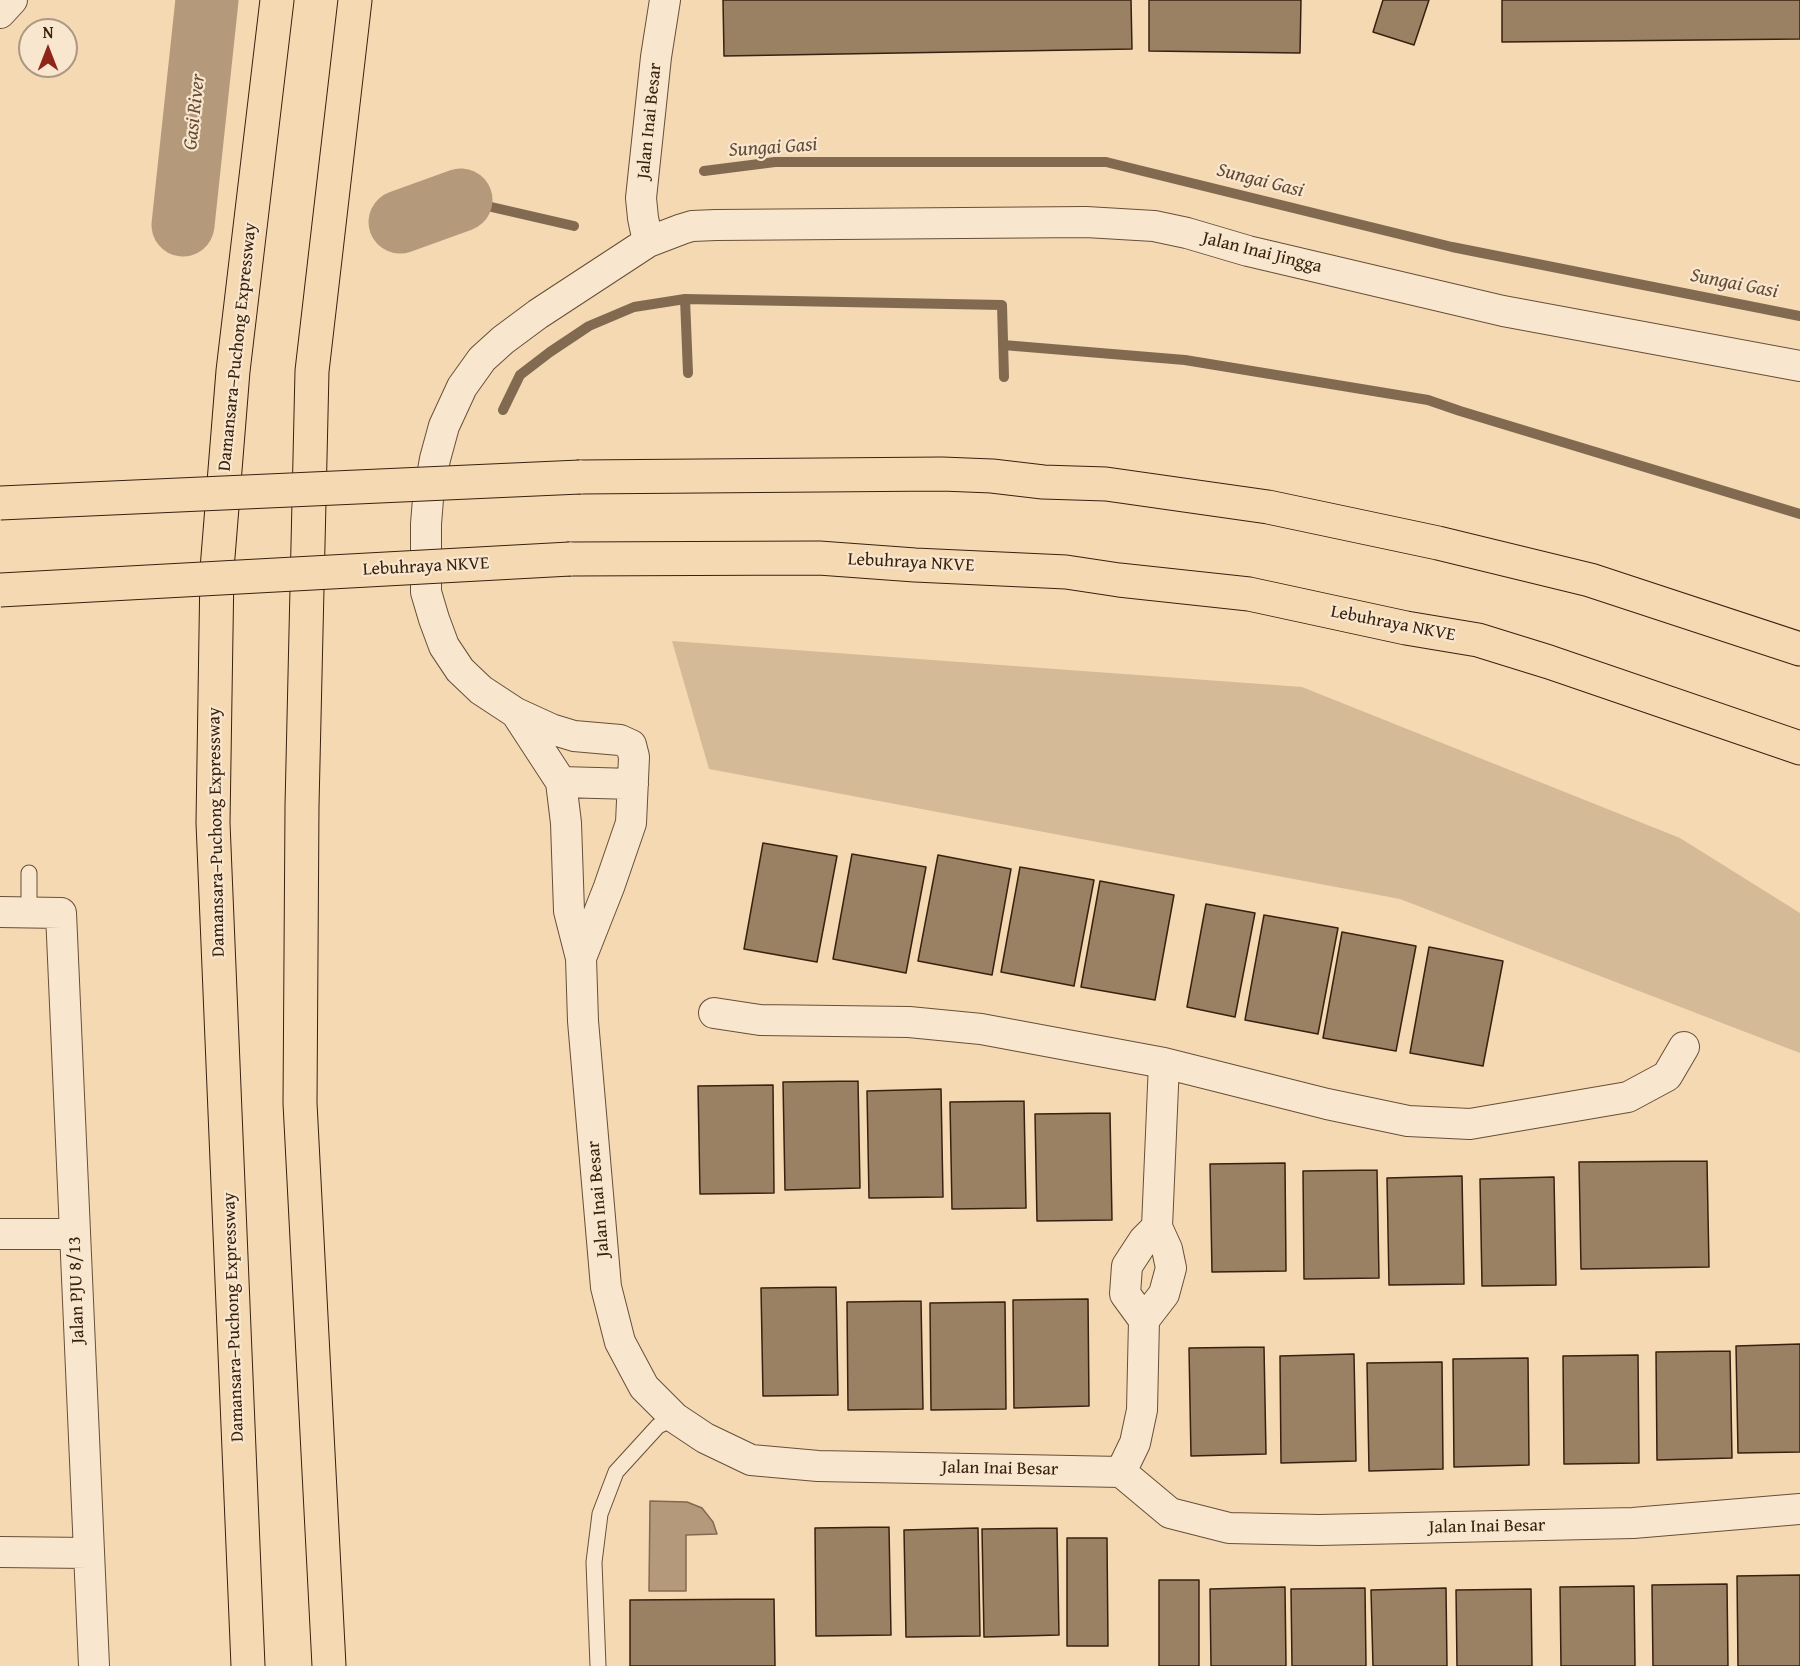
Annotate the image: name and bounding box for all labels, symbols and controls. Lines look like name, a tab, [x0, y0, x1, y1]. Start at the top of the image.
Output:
north arrow	[18, 18, 78, 78]
text: N	[43, 20, 53, 44]
street label: Jalan Inai Besar	[633, 62, 667, 180]
water label: Gasi River	[179, 73, 211, 151]
water label: Sungai Gasi	[728, 133, 818, 163]
water label: Sungai Gasi	[1214, 159, 1306, 203]
street label: Damansara–Puchong Expressway	[214, 222, 262, 472]
street label: Jalan Inai Jingga	[1200, 228, 1324, 278]
water label: Sungai Gasi	[1688, 264, 1780, 304]
street label: Lebuhraya NKVE	[847, 549, 975, 577]
street label: Lebuhraya NKVE	[362, 553, 490, 581]
street label: Lebuhraya NKVE	[1329, 601, 1457, 647]
street label: Damansara–Puchong Expressway	[204, 707, 230, 957]
street label: Jalan Inai Besar	[583, 1140, 615, 1258]
street label: Damansara–Puchong Expressway	[219, 1192, 249, 1442]
street label: Jalan PJU 8/13	[64, 1236, 90, 1344]
street label: Jalan Inai Besar	[941, 1457, 1059, 1481]
street label: Jalan Inai Besar	[1428, 1515, 1546, 1539]

